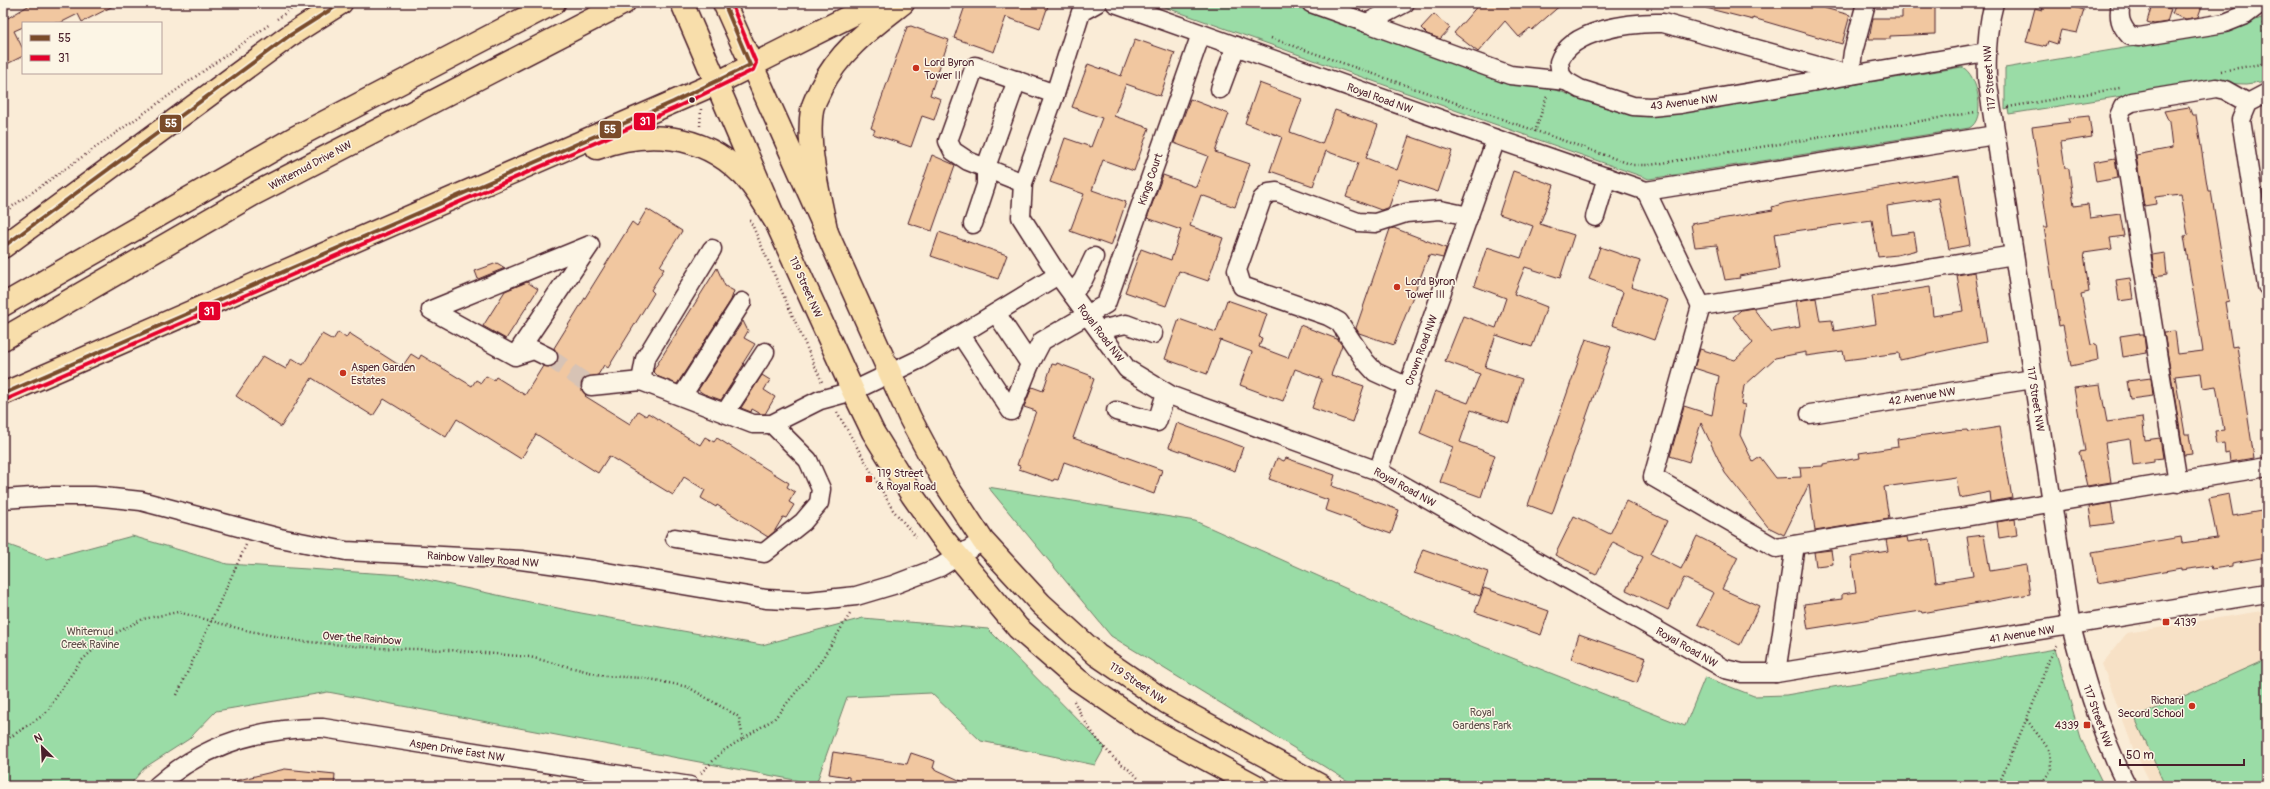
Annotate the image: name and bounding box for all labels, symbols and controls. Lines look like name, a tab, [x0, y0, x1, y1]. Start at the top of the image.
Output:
legend	[22, 22, 162, 74]
text: 55	[58, 31, 71, 46]
street label: 117 Street NW	[1981, 45, 1998, 111]
text: 31	[58, 51, 69, 66]
place label: Lord Byron Tower II	[924, 56, 974, 82]
marker: Lord Byron Tower II	[911, 63, 921, 73]
street label: Royal Road NW	[1345, 81, 1415, 116]
street label: 43 Avenue NW	[1650, 92, 1719, 113]
unlabelled marker	[687, 95, 697, 105]
line badge: 31	[633, 112, 656, 131]
line badge: 55	[159, 114, 182, 133]
text: 31	[640, 115, 650, 128]
text: 55	[165, 117, 177, 130]
line badge: 55	[599, 120, 622, 139]
text: 55	[604, 123, 616, 136]
street label: Whitemud Drive NW	[266, 138, 354, 193]
street label: Kings Court	[1136, 151, 1166, 207]
street label: 119 Street NW	[786, 255, 825, 320]
place label: Lord Byron Tower III	[1405, 275, 1455, 301]
marker: Lord Byron Tower III	[1392, 282, 1402, 292]
line badge: 31	[198, 301, 221, 321]
street label: Royal Road NW	[1075, 302, 1127, 365]
text: 31	[204, 305, 214, 318]
street label: Crown Road NW	[1403, 313, 1440, 387]
place label: Aspen Garden Estates	[351, 361, 415, 387]
street label: 117 Street NW	[2024, 366, 2047, 433]
marker: Aspen Garden Estates	[338, 368, 348, 378]
street label: 42 Avenue NW	[1888, 385, 1957, 408]
street label: Royal Road NW	[1371, 465, 1438, 510]
place label: 119 Street & Royal Road	[877, 467, 936, 493]
marker: 119 Street & Royal Road	[864, 474, 874, 484]
street label: Rainbow Valley Road NW	[427, 549, 539, 570]
place label: 4139	[2174, 616, 2197, 629]
marker: 4139	[2161, 617, 2171, 627]
street label: 41 Avenue NW	[1988, 623, 2056, 646]
park label: Whitemud Creek Ravine	[61, 625, 120, 651]
street label: Royal Road NW	[1654, 625, 1720, 670]
street label: Over the Rainbow	[322, 629, 403, 648]
street label: 119 Street NW	[1107, 660, 1169, 707]
street label: 117 Street NW	[2080, 683, 2115, 749]
place label: Richard Secord School	[2118, 694, 2184, 720]
marker: Richard Secord School	[2187, 701, 2197, 711]
park label: Royal Gardens Park	[1452, 706, 1512, 732]
place label: 4339	[2055, 719, 2079, 732]
marker: 4339	[2082, 720, 2092, 730]
north arrow	[22, 727, 62, 767]
text: N	[32, 731, 45, 746]
street label: Aspen Drive East NW	[408, 737, 506, 764]
scale bar	[2120, 741, 2244, 767]
text: 50 m	[2126, 748, 2154, 763]

